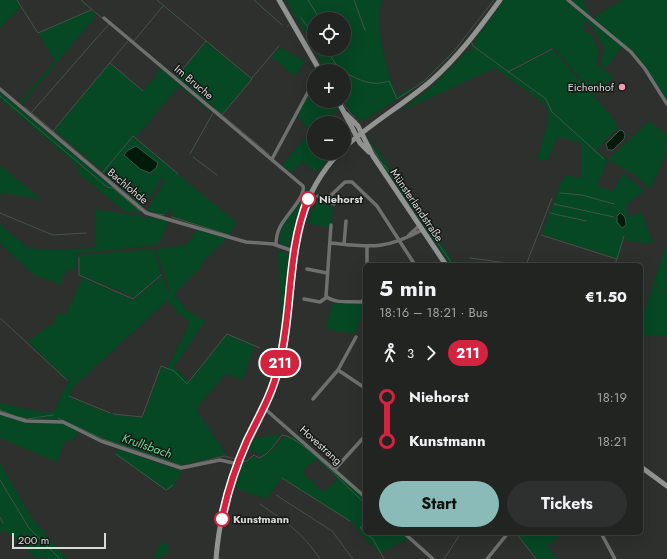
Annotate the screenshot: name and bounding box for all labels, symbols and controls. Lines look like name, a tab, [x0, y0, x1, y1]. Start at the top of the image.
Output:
map controls	[307, 12, 351, 160]
button: locate	[307, 12, 351, 56]
street label: Im Bruche	[171, 61, 217, 103]
button: +	[307, 64, 351, 108]
place label: Eichenhof	[568, 79, 615, 95]
marker: Eichenhof	[617, 82, 627, 92]
button: −	[307, 116, 351, 160]
street label: Bachlohde	[104, 164, 152, 208]
street label: Münsterlandstraße	[387, 165, 448, 245]
marker: Niehorst	[300, 191, 316, 207]
place label: Niehorst	[319, 191, 363, 207]
text: 5 min	[379, 272, 437, 304]
text: €1.50	[585, 286, 627, 308]
text: 18:16 – 18:21 · Bus	[379, 303, 488, 322]
icon: walk	[379, 342, 401, 364]
icon: forward	[420, 342, 442, 364]
text: 211	[456, 343, 480, 363]
text: 3	[407, 344, 414, 363]
line badge: 211	[257, 350, 303, 376]
text: 211	[268, 353, 292, 373]
text: Niehorst	[409, 386, 469, 408]
text: 18:19	[597, 388, 627, 407]
street label: Hovestrang	[296, 422, 346, 468]
water label: Krullsbach	[120, 429, 174, 463]
text: Kunstmann	[409, 430, 486, 452]
text: 18:21	[597, 432, 627, 451]
button: Start	[379, 481, 499, 527]
button: Tickets	[507, 481, 627, 527]
marker: Kunstmann	[214, 511, 230, 527]
place label: Kunstmann	[233, 511, 289, 527]
scale bar	[12, 531, 106, 550]
text: 200 m	[18, 532, 49, 548]

